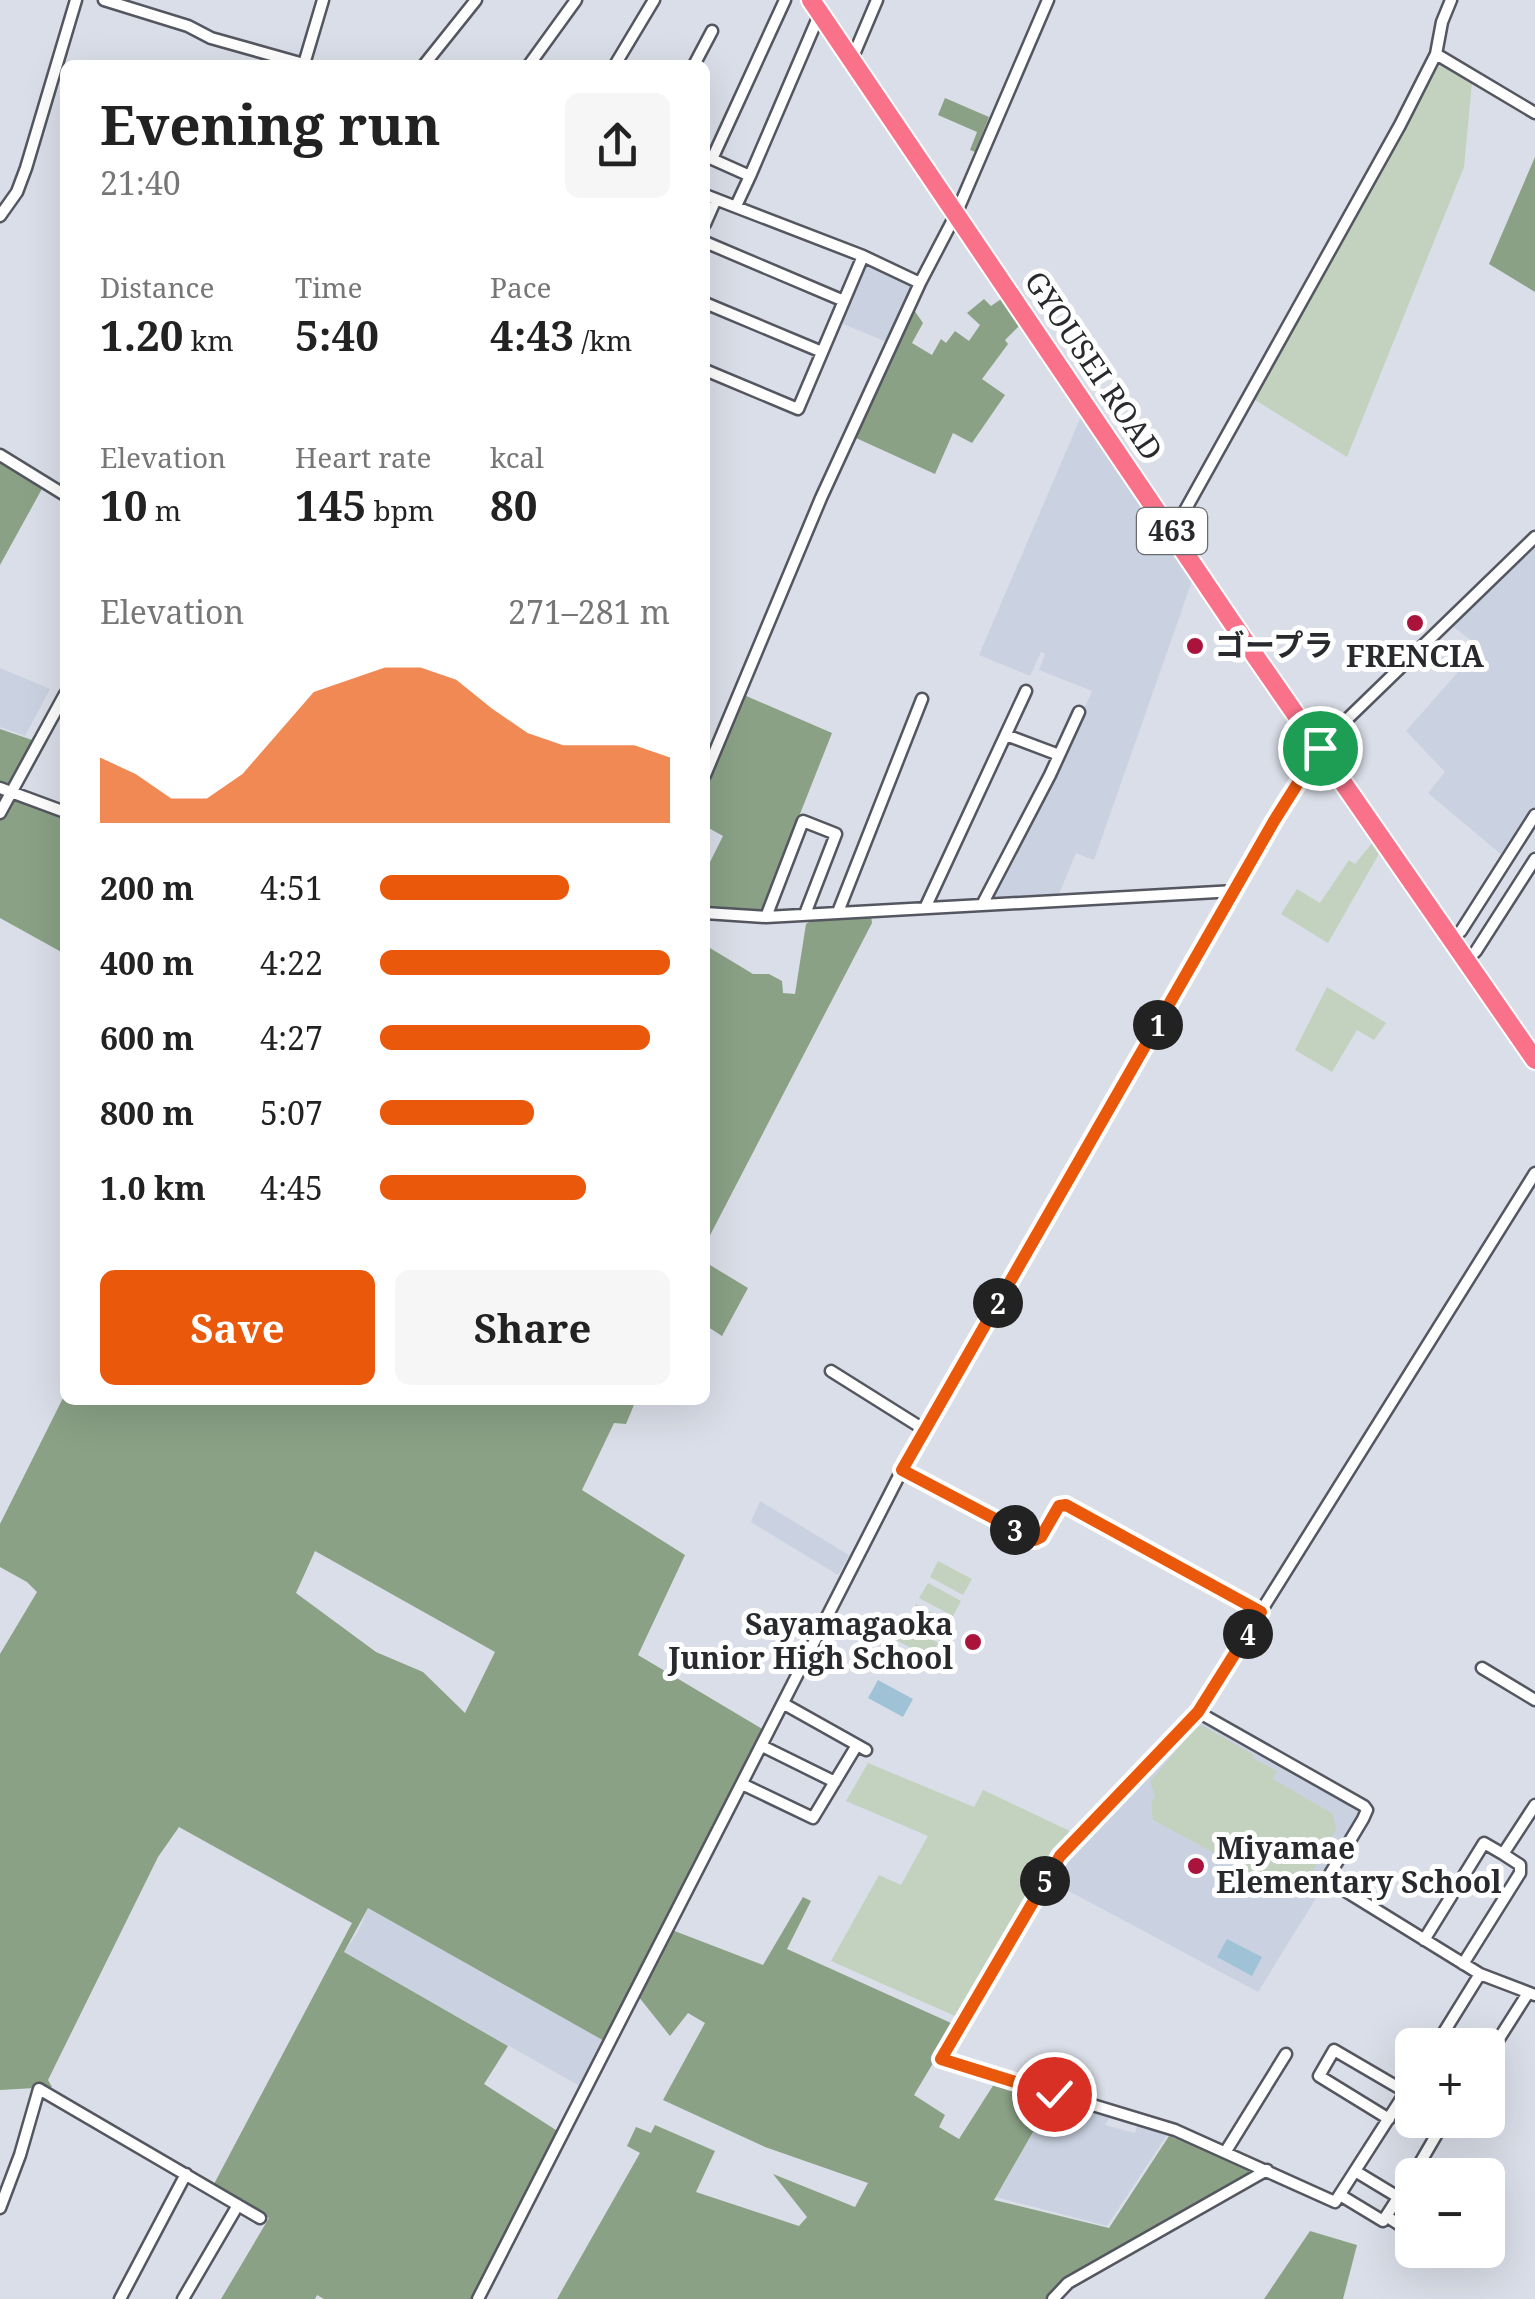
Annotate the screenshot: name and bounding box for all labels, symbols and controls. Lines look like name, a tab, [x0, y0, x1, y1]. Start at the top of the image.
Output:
text: Evening run	[100, 86, 441, 161]
button: share	[565, 93, 670, 198]
text: 21:40	[100, 161, 181, 204]
street label: GYOUSEI ROAD	[1016, 263, 1173, 468]
text: Distance	[100, 268, 214, 306]
text: Time	[295, 268, 363, 306]
text: Pace	[490, 268, 551, 306]
text: 1.20	[100, 306, 184, 363]
text: 5:40	[295, 306, 379, 363]
text: 4:43	[490, 306, 574, 363]
text: km	[184, 321, 234, 359]
text: /km	[574, 321, 632, 359]
text: Elevation	[100, 438, 226, 476]
text: Heart rate	[295, 438, 432, 476]
text: kcal	[490, 438, 544, 476]
text: 10	[100, 476, 147, 533]
text: 145	[295, 476, 366, 533]
text: 80	[490, 476, 537, 533]
text: m	[147, 491, 181, 529]
text: bpm	[366, 491, 434, 529]
road number: 463	[1137, 508, 1207, 554]
text: Elevation	[100, 590, 244, 633]
text: 271–281 m	[508, 590, 670, 633]
marker: FRENCIA	[1404, 612, 1426, 634]
place label: ゴープラ	[1215, 624, 1333, 665]
marker: ゴープラ	[1184, 635, 1206, 657]
place label: FRENCIA	[1346, 635, 1484, 676]
pin	[1278, 706, 1363, 791]
icon: arrive	[1293, 721, 1348, 776]
text: 200 m	[100, 866, 194, 909]
text: 4:51	[260, 866, 323, 909]
text: 400 m	[100, 941, 194, 984]
text: 4:22	[260, 941, 323, 984]
pin: 1	[1133, 1000, 1183, 1050]
text: 1	[1150, 1006, 1166, 1044]
text: 600 m	[100, 1016, 194, 1059]
text: 4:27	[260, 1016, 323, 1059]
text: 800 m	[100, 1091, 194, 1134]
text: 5:07	[260, 1091, 323, 1134]
text: 1.0 km	[100, 1166, 206, 1209]
text: 4:45	[260, 1166, 323, 1209]
button: Save	[100, 1270, 375, 1385]
button: Share	[395, 1270, 670, 1385]
pin: 2	[973, 1278, 1023, 1328]
text: 2	[990, 1284, 1006, 1322]
pin: 3	[990, 1505, 1040, 1555]
text: 3	[1007, 1511, 1023, 1549]
place label: Sayamagaoka Junior High School	[667, 1603, 953, 1678]
pin: 4	[1223, 1609, 1273, 1659]
text: 4	[1240, 1615, 1256, 1653]
marker: Sayamagaoka Junior High School	[962, 1631, 984, 1653]
place label: Miyamae Elementary School	[1216, 1827, 1502, 1902]
marker: Miyamae Elementary School	[1185, 1855, 1207, 1877]
pin: 5	[1020, 1856, 1070, 1906]
text: 5	[1037, 1862, 1053, 1900]
map controls	[1395, 2028, 1505, 2268]
button: +	[1395, 2028, 1505, 2138]
pin	[1012, 2052, 1097, 2137]
icon: check	[1027, 2067, 1082, 2122]
button: −	[1395, 2158, 1505, 2268]

